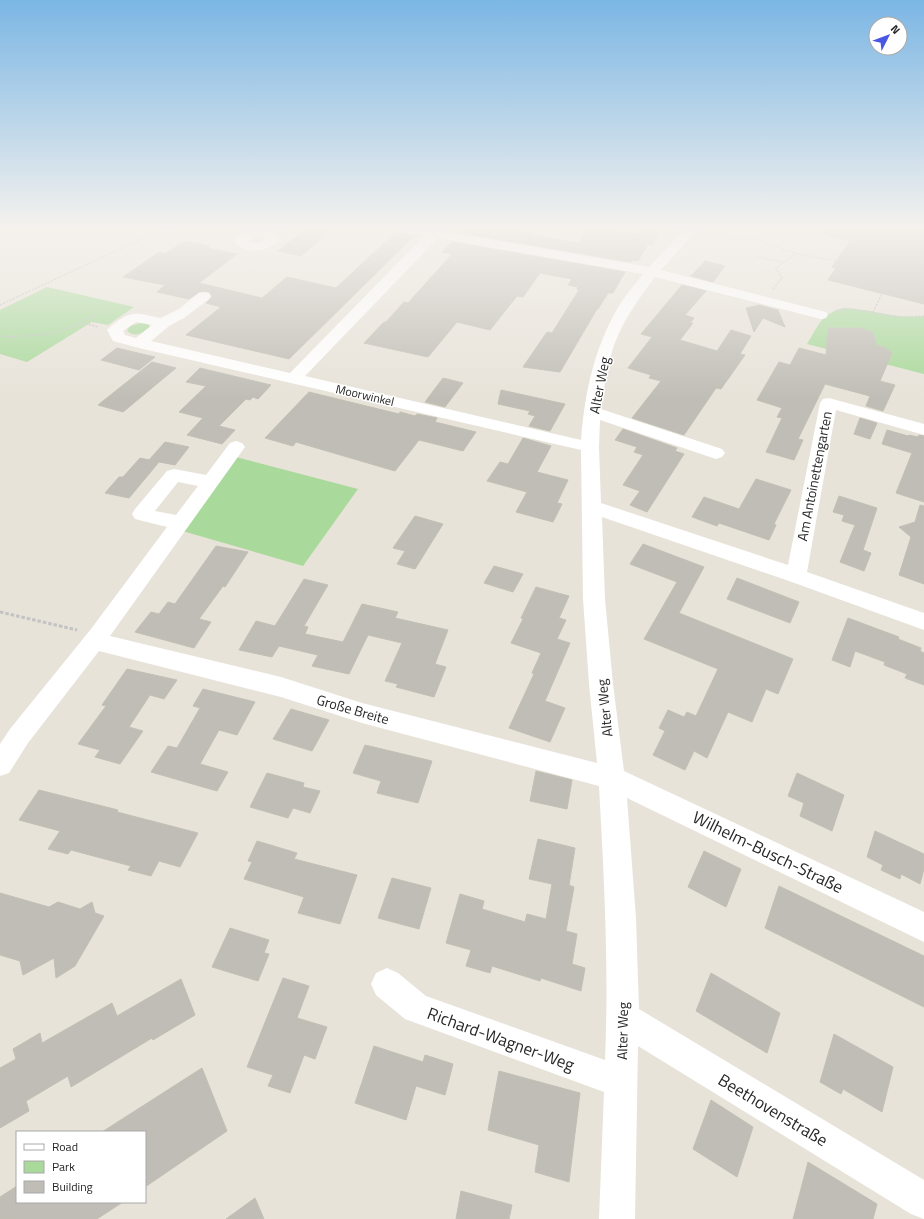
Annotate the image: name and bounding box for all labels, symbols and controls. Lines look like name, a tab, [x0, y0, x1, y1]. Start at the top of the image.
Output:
north arrow	[868, 16, 908, 56]
text: N	[887, 21, 904, 37]
street label: Alter Weg	[583, 355, 615, 415]
street label: Moorwinkel	[334, 379, 396, 411]
street label: Am Antoinettengarten	[791, 409, 837, 543]
street label: Alter Weg	[591, 678, 617, 738]
street label: Große Breite	[314, 689, 392, 729]
street label: Wilhelm-Busch-Straße	[688, 804, 848, 900]
street label: Richard-Wagner-Weg	[424, 1000, 579, 1078]
street label: Alter Weg	[611, 1002, 633, 1060]
street label: Beethovenstraße	[713, 1067, 833, 1153]
legend	[16, 1131, 146, 1203]
text: Road	[52, 1137, 78, 1156]
text: Park	[52, 1157, 75, 1176]
text: Building	[52, 1177, 93, 1196]

